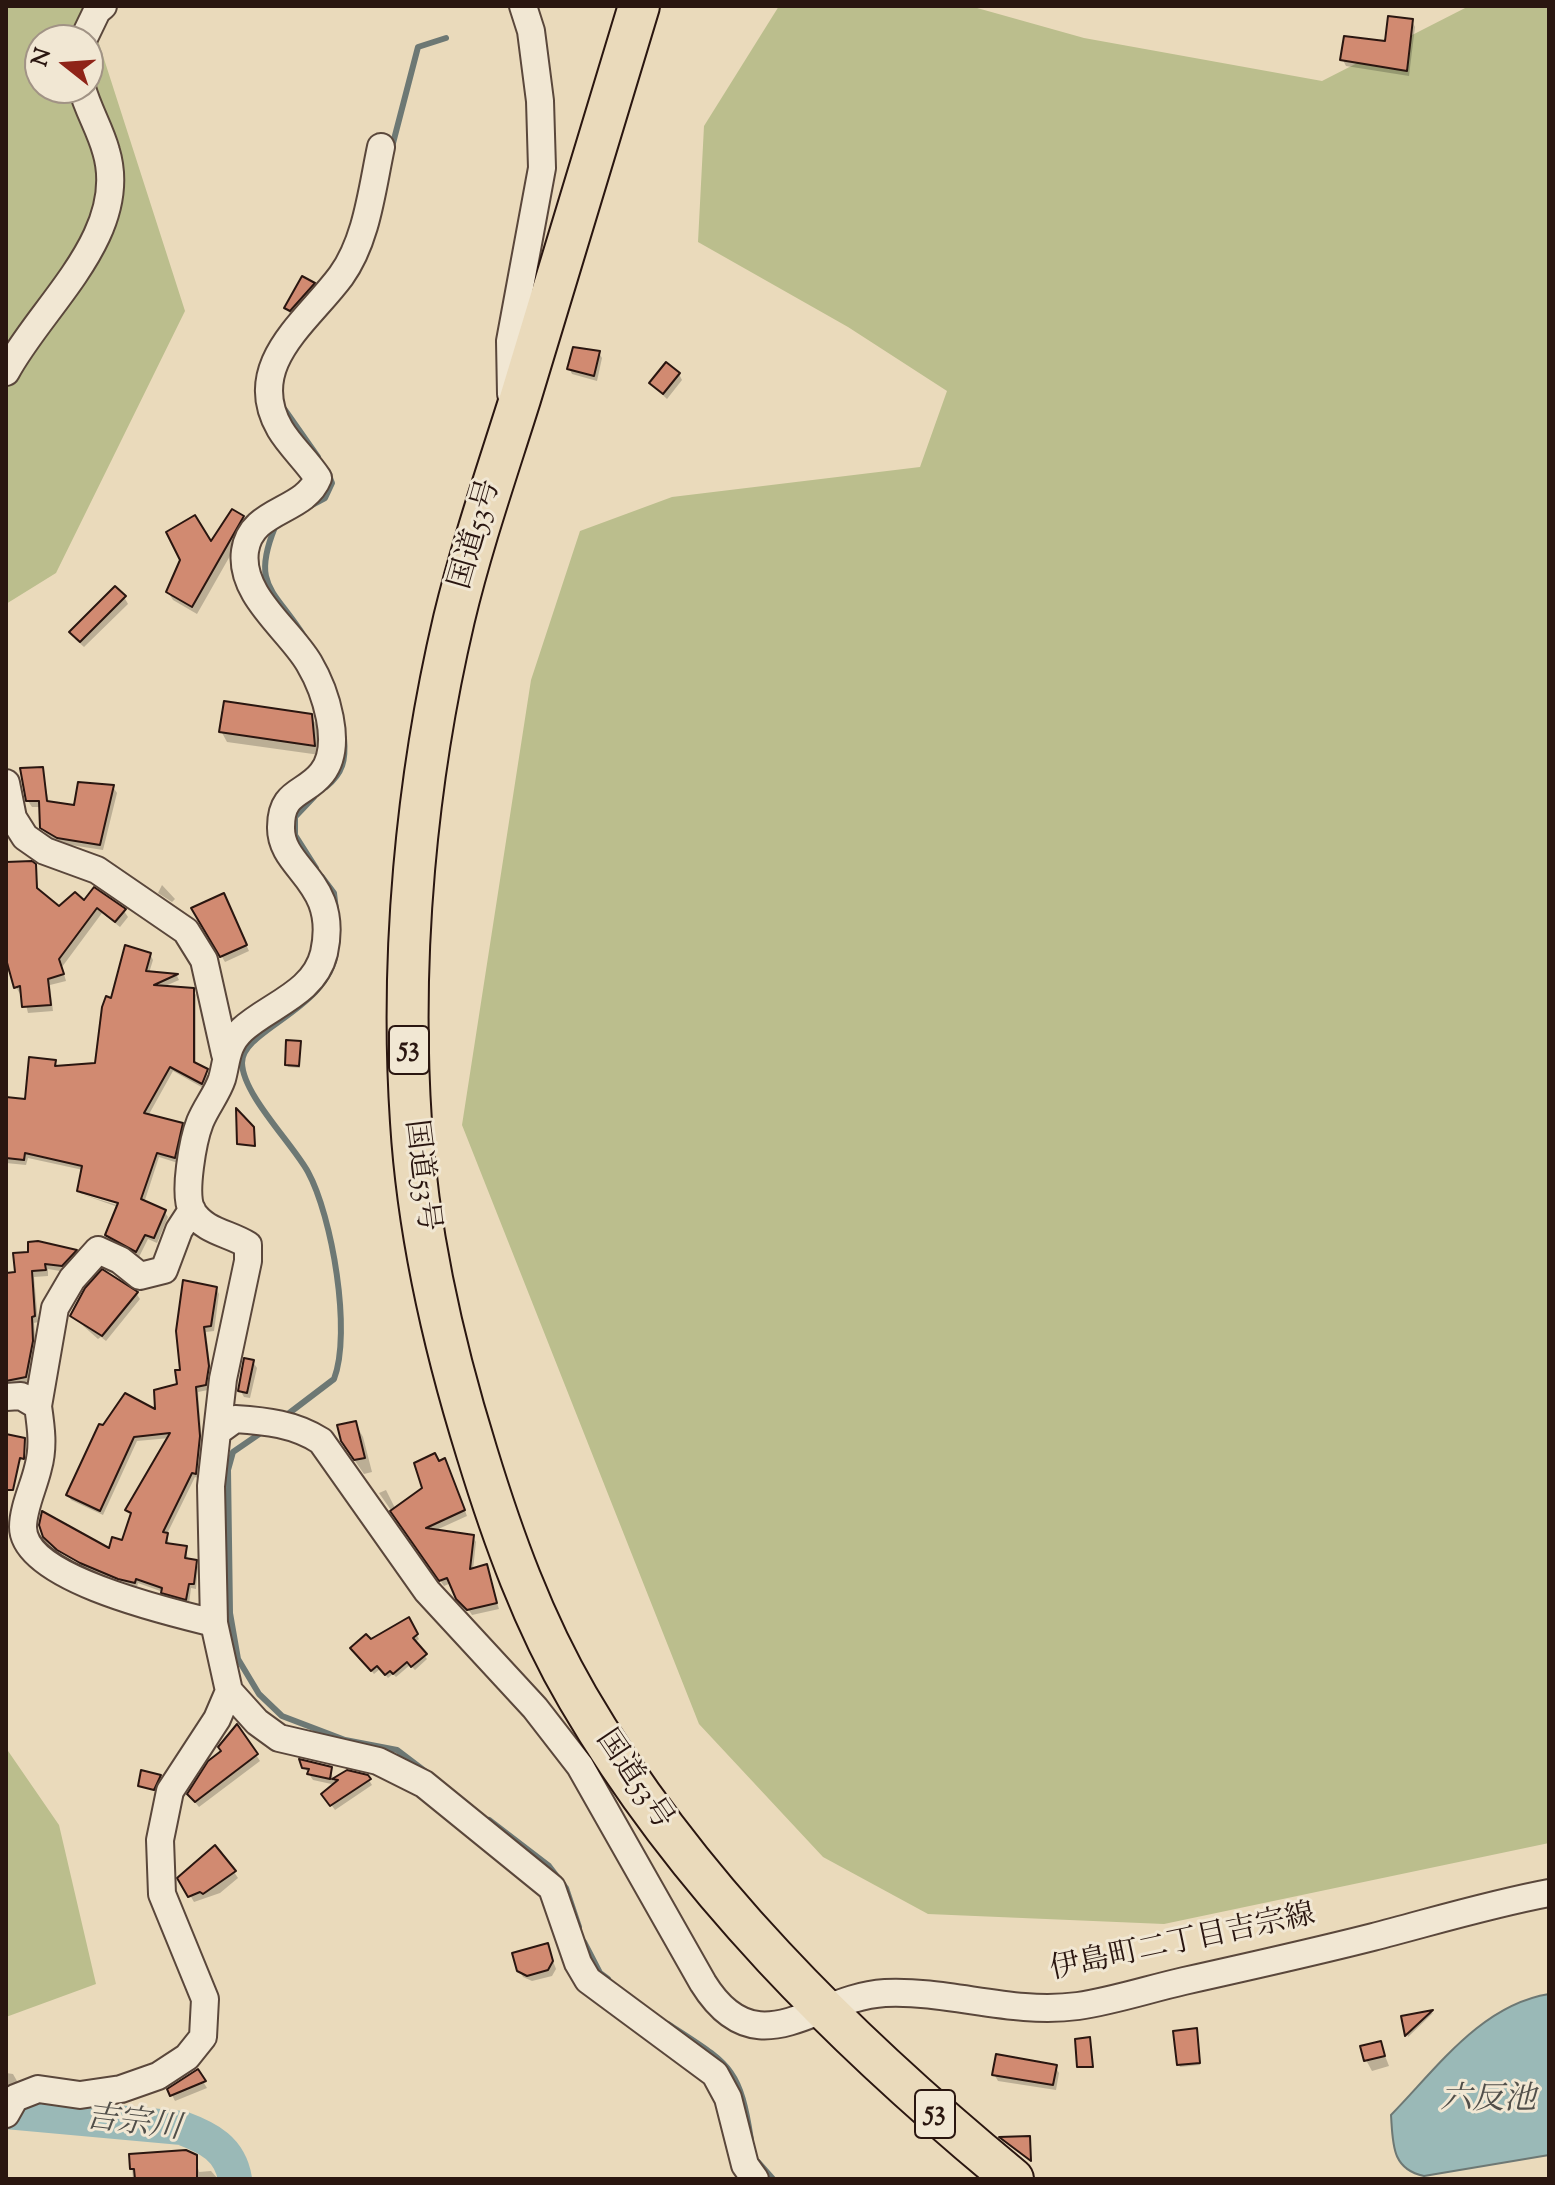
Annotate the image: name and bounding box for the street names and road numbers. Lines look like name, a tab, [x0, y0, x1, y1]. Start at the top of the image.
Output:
street label: 国道53号	[445, 476, 511, 594]
road number: 53	[389, 1026, 429, 1074]
street label: 国道53号	[394, 1118, 444, 1234]
street label: 国道53号	[586, 1724, 678, 1838]
street label: 伊島町二丁目吉宗線	[1047, 1899, 1319, 1991]
road number: 53	[915, 2090, 955, 2138]

